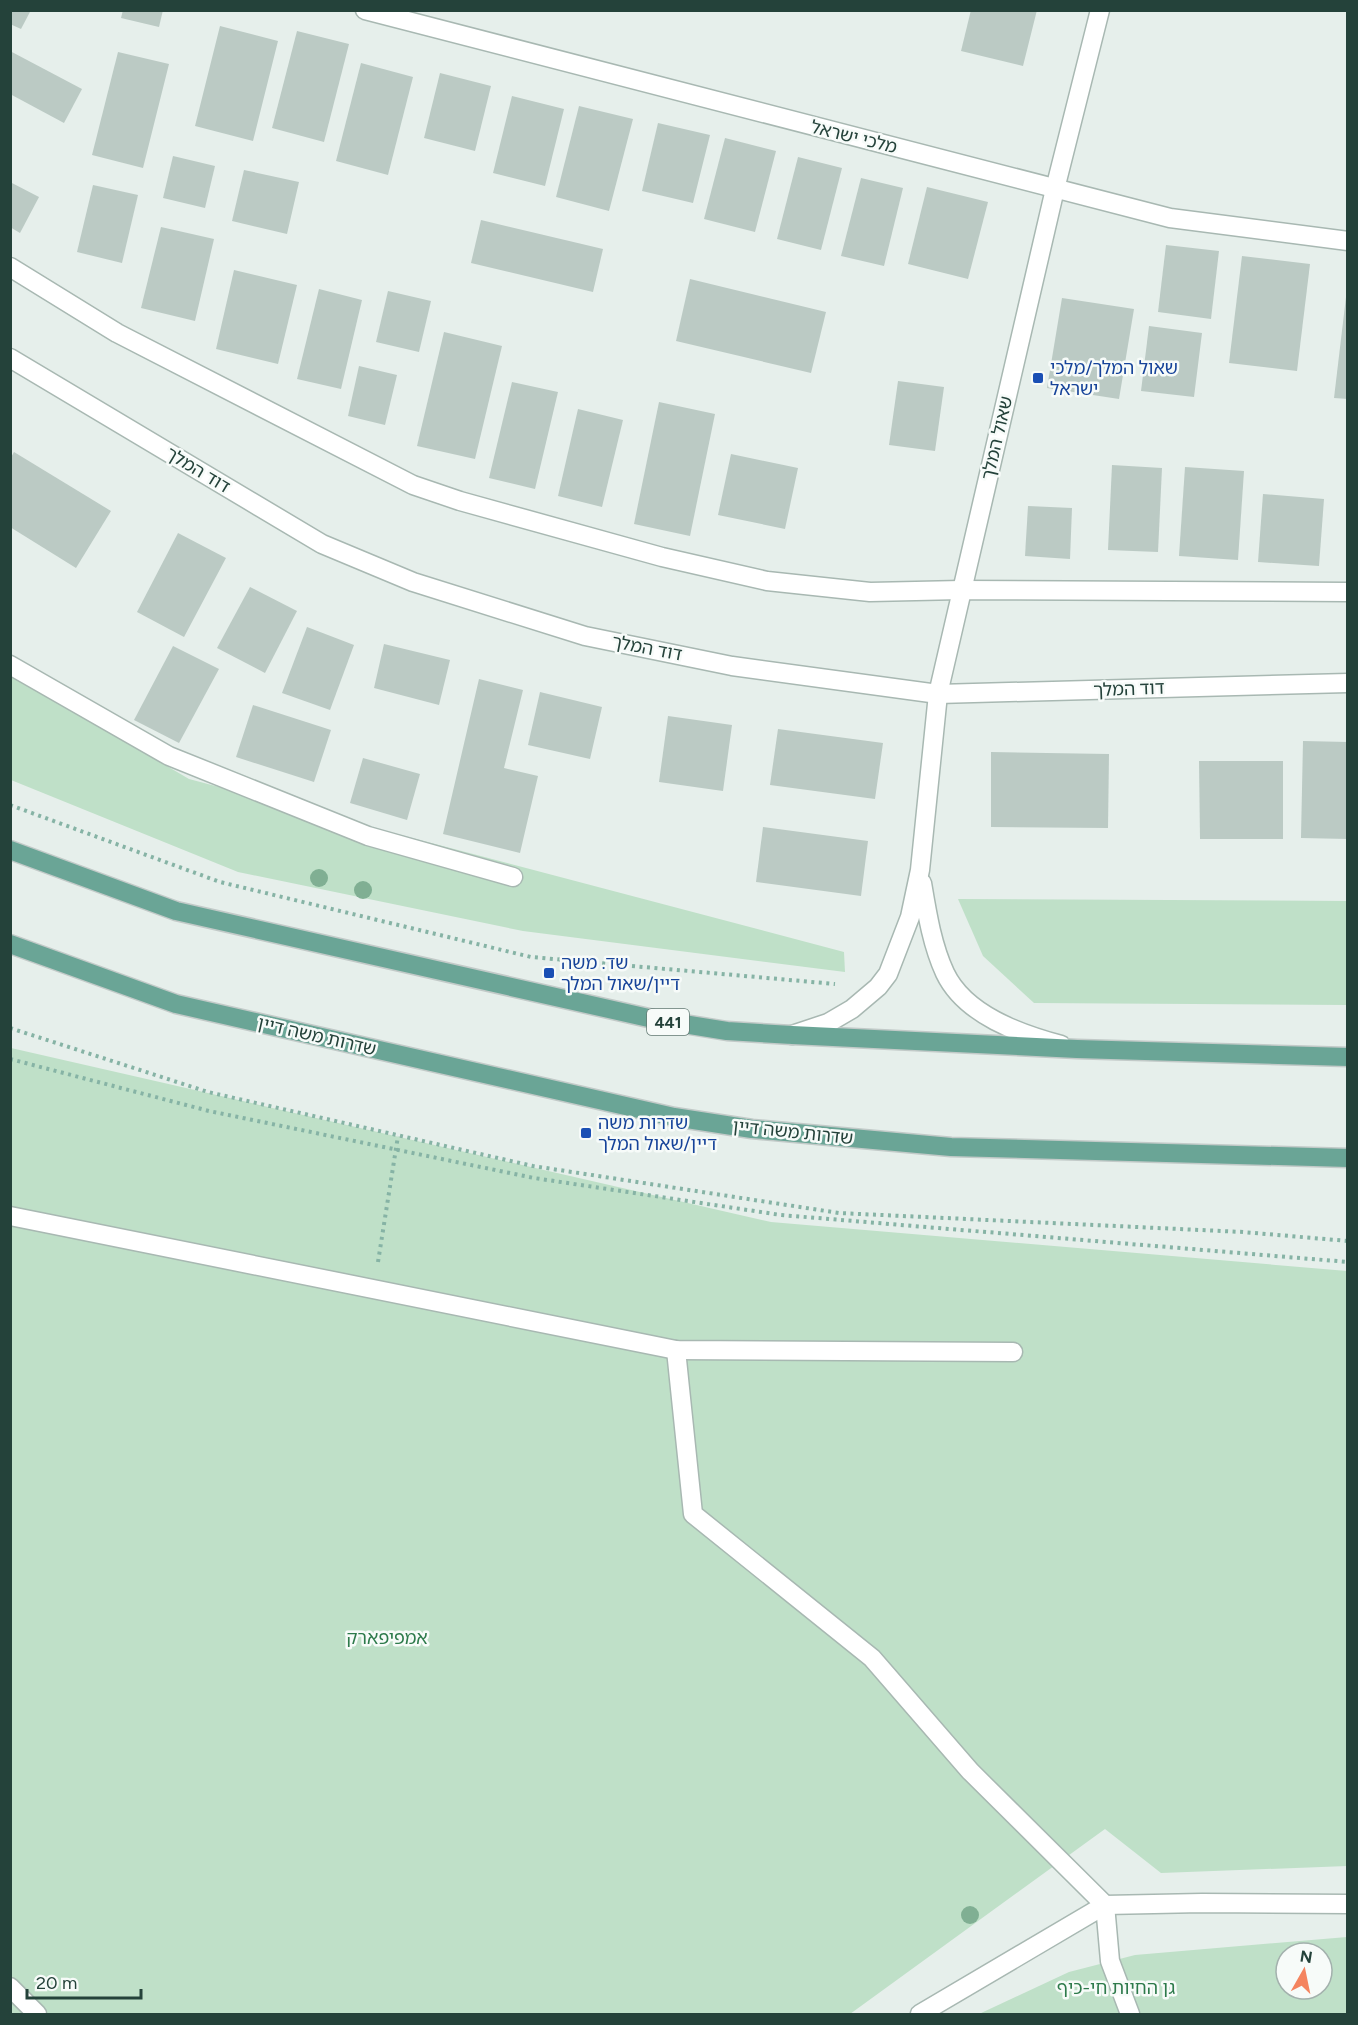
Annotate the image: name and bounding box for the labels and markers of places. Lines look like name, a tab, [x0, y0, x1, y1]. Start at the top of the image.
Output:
place label: שאול המלך/מלכי ישראל	[1050, 357, 1178, 400]
marker: שאול המלך/מלכי ישראל	[1031, 371, 1045, 385]
place label: שד. משה דיין/שאול המלך	[561, 952, 680, 995]
marker: שד. משה דיין/שאול המלך	[542, 966, 556, 980]
place label: שדרות משה דיין/שאול המלך	[598, 1112, 717, 1155]
marker: שדרות משה דיין/שאול המלך	[579, 1126, 593, 1140]

